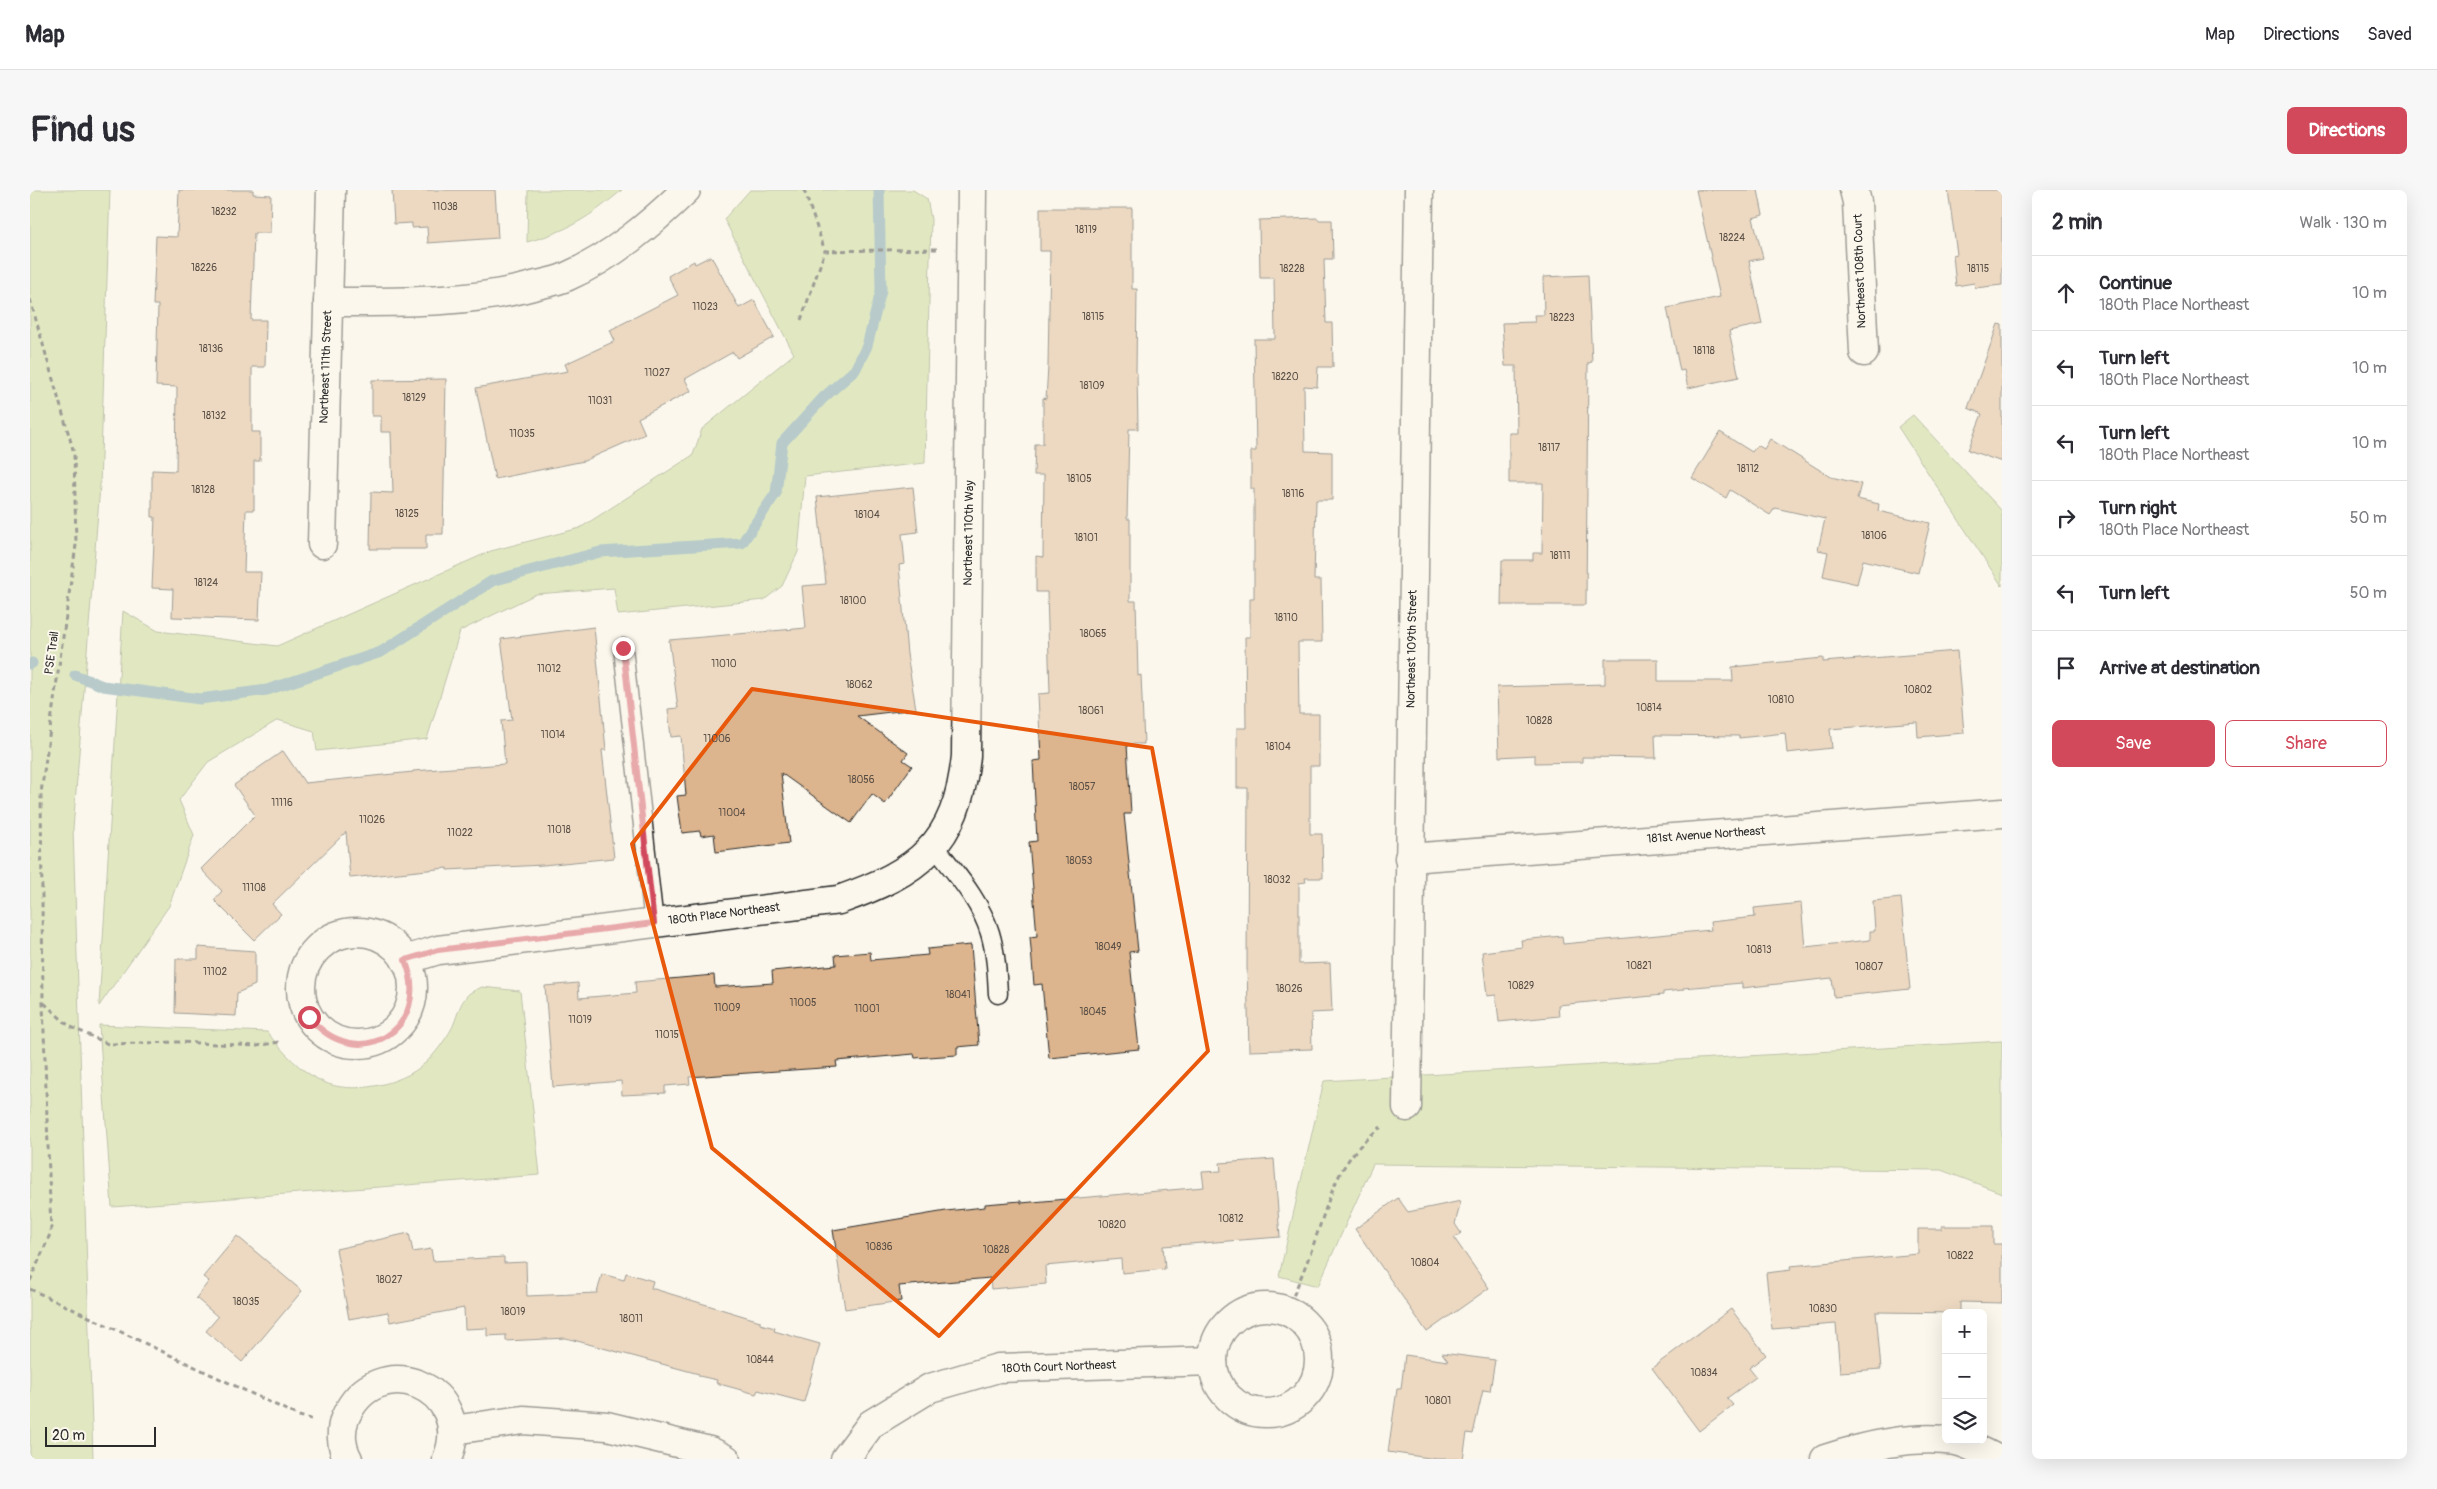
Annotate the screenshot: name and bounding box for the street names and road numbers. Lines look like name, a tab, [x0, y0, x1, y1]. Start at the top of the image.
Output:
street label: Northeast 108th Court	[1850, 213, 1869, 329]
street label: Northeast 111th Street	[317, 310, 335, 424]
street label: Northeast 110th Way	[961, 480, 977, 586]
street label: Northeast 109th Street	[1403, 590, 1421, 708]
street label: PSE Trail	[42, 630, 62, 676]
street label: 181st Avenue Northeast	[1646, 823, 1766, 847]
street label: 180th Place Northeast	[667, 900, 781, 928]
street label: 180th Court Northeast	[1001, 1357, 1117, 1376]

